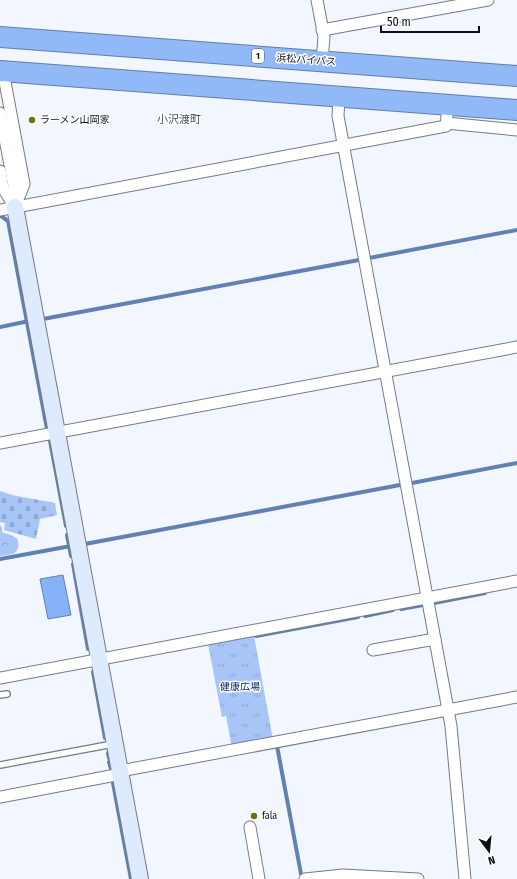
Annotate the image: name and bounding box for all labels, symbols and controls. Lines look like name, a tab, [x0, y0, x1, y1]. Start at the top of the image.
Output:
scale bar	[381, 8, 479, 34]
text: 50 m	[387, 15, 411, 29]
road number: 1	[252, 49, 264, 63]
street label: 浜松バイパス	[276, 52, 336, 68]
district label: 小沢渡町	[157, 113, 201, 126]
place label: ラーメン山岡家	[40, 114, 110, 126]
marker: ラーメン山岡家	[27, 115, 37, 125]
park label: 健康広場	[220, 681, 260, 693]
place label: fala	[262, 810, 277, 822]
marker: fala	[249, 811, 259, 821]
north arrow	[469, 831, 509, 871]
text: N	[487, 853, 497, 867]

